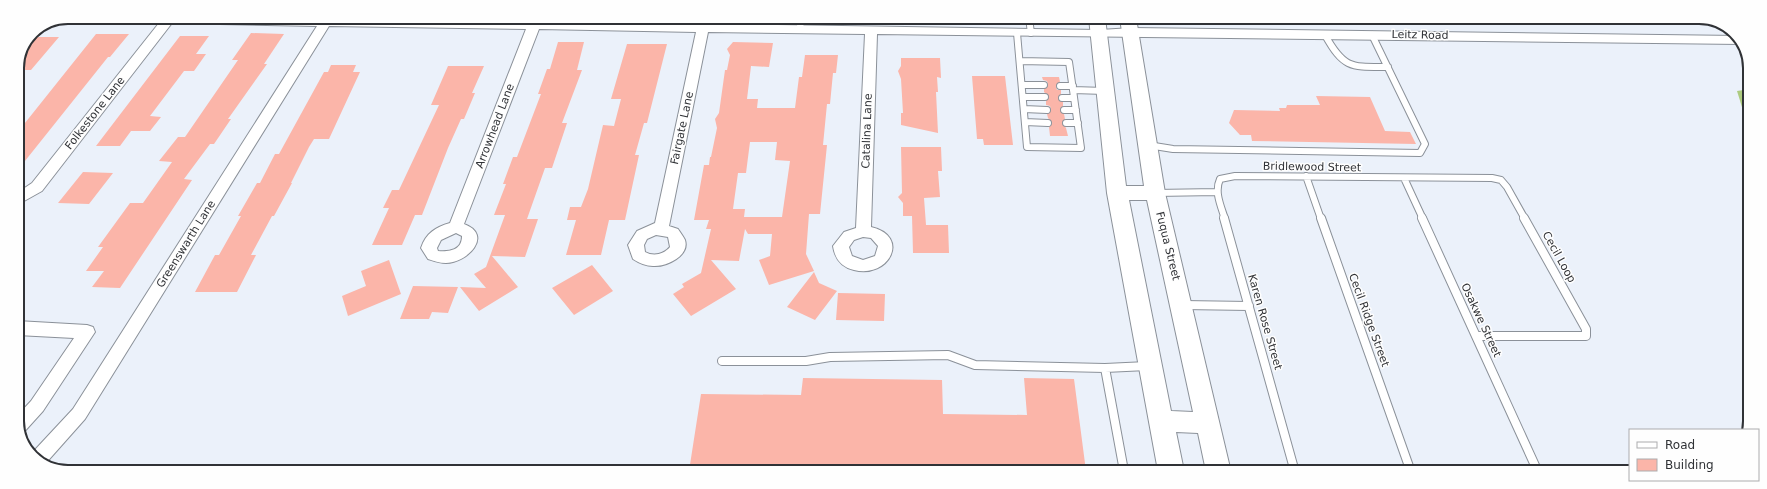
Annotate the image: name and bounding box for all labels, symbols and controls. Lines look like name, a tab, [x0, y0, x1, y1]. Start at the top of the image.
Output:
street label: Leitz Road	[1391, 28, 1449, 42]
street label: Folkestone Lane	[62, 74, 128, 152]
street label: Arrowhead Lane	[473, 82, 517, 170]
street label: Fairgate Lane	[668, 90, 696, 166]
street label: Catalina Lane	[859, 93, 875, 169]
street label: Bridlewood Street	[1263, 160, 1362, 174]
street label: Greenswarth Lane	[154, 198, 218, 290]
street label: Fuqua Street	[1153, 210, 1183, 282]
street label: Cecil Loop	[1540, 229, 1578, 285]
street label: Cecil Ridge Street	[1346, 272, 1392, 369]
street label: Karen Rose Street	[1245, 273, 1285, 372]
street label: Osakwe Street	[1458, 281, 1504, 360]
legend	[1629, 429, 1759, 481]
text: Road	[1665, 438, 1695, 452]
text: Building	[1665, 458, 1714, 472]

